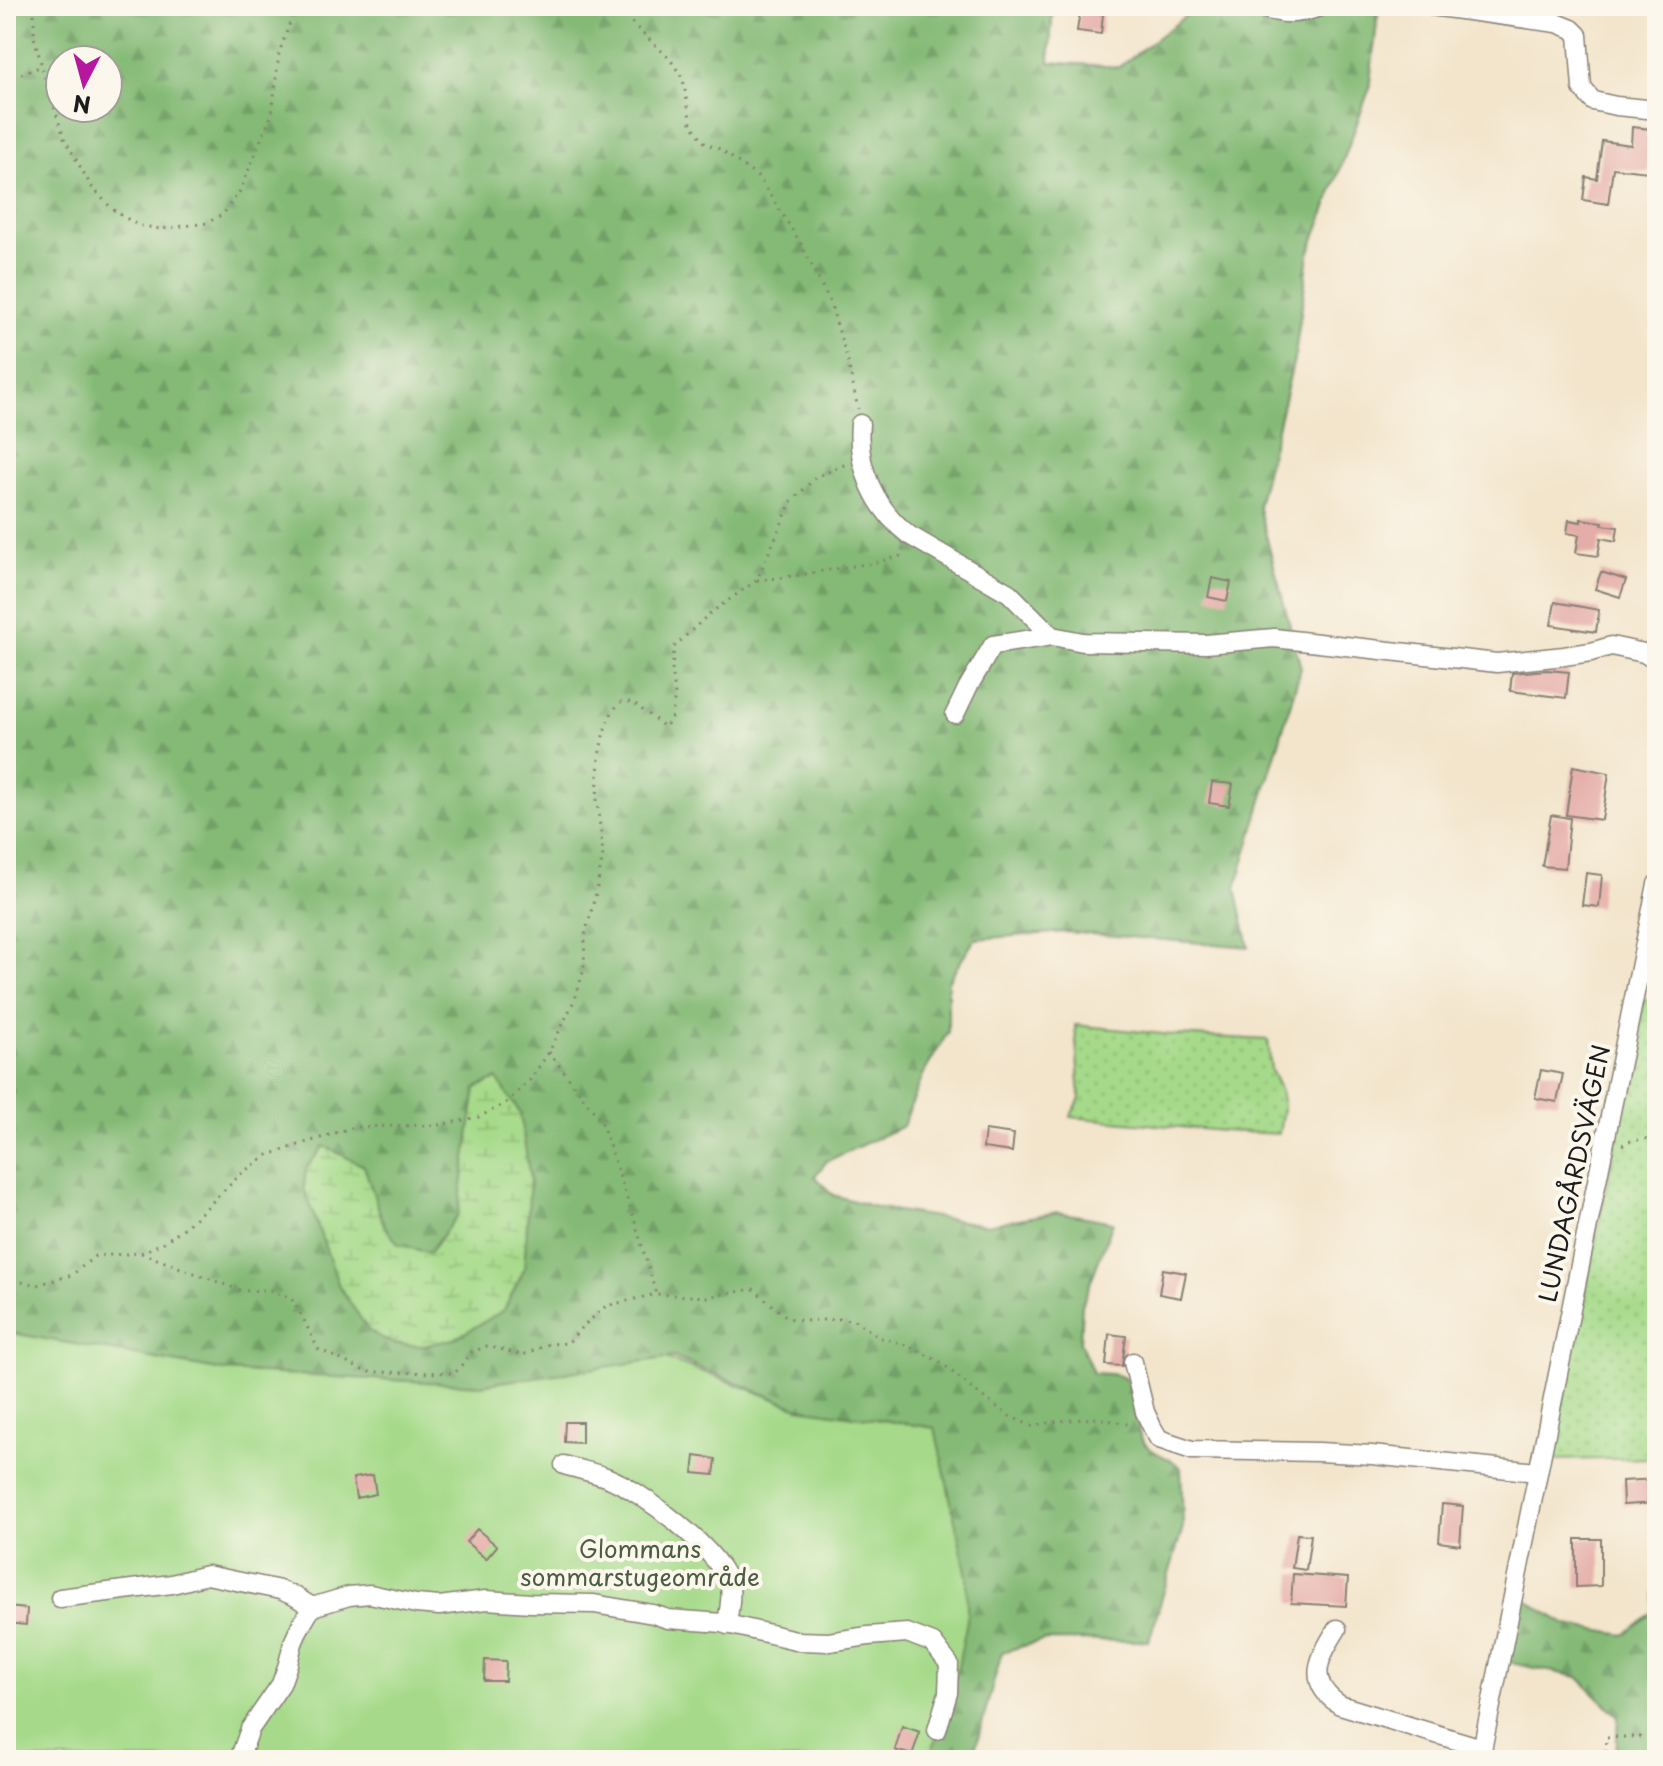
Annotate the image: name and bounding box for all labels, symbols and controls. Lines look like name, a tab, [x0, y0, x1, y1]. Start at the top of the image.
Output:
north arrow	[44, 44, 124, 124]
text: N	[71, 88, 92, 123]
street label: LUNDAGÅRDSVÄGEN	[1528, 1041, 1618, 1305]
park label: Glommans sommarstugeområde	[520, 1530, 760, 1594]

